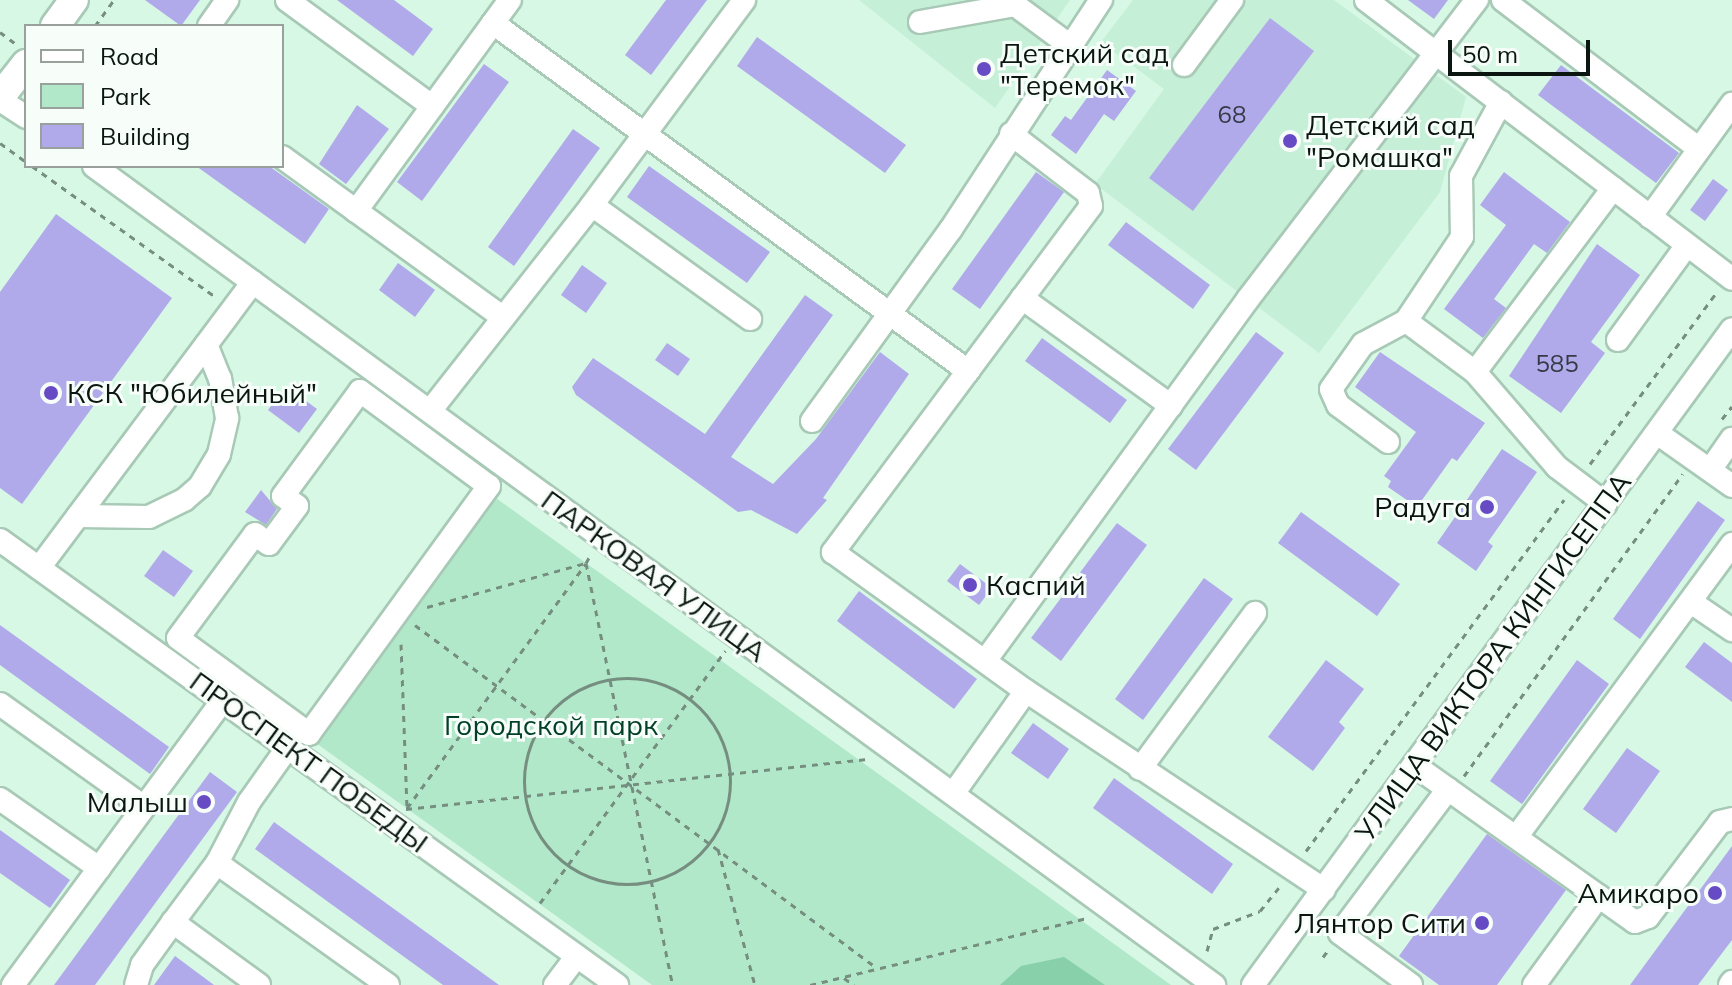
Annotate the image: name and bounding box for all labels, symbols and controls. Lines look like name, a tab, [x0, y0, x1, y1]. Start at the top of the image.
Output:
legend	[24, 24, 284, 168]
scale bar	[1452, 24, 1594, 74]
place label: Детский сад "Теремок"	[1000, 36, 1169, 102]
text: 50 m	[1462, 39, 1518, 69]
text: Road	[100, 41, 159, 71]
marker: Детский сад "Теремок"	[975, 60, 993, 78]
text: Park	[100, 81, 151, 111]
house number: 68	[1218, 101, 1246, 129]
place label: Детский сад "Ромашка"	[1306, 108, 1475, 174]
text: Building	[100, 121, 190, 151]
marker: Детский сад "Ромашка"	[1281, 132, 1299, 150]
house number: 585	[1535, 350, 1579, 378]
place label: КСК "Юбилейный"	[67, 376, 317, 410]
marker: КСК "Юбилейный"	[42, 384, 60, 402]
street label: УЛИЦА ВИКТОРА КИНГИСЕППА	[1348, 466, 1638, 848]
street label: ПАРКОВАЯ УЛИЦА	[535, 483, 773, 669]
place label: Радуга	[1374, 490, 1471, 524]
marker: Радуга	[1478, 498, 1496, 516]
place label: Каспий	[986, 568, 1086, 602]
marker: Каспий	[961, 576, 979, 594]
street label: ПРОСПЕКТ ПОБЕДЫ	[183, 664, 435, 860]
park label: Городской парк	[444, 708, 658, 742]
place label: Малыш	[87, 785, 188, 819]
marker: Малыш	[195, 793, 213, 811]
place label: Амикаро	[1577, 876, 1699, 910]
marker: Амикаро	[1706, 884, 1724, 902]
place label: Лянтор Сити	[1294, 906, 1466, 940]
marker: Лянтор Сити	[1473, 914, 1491, 932]

